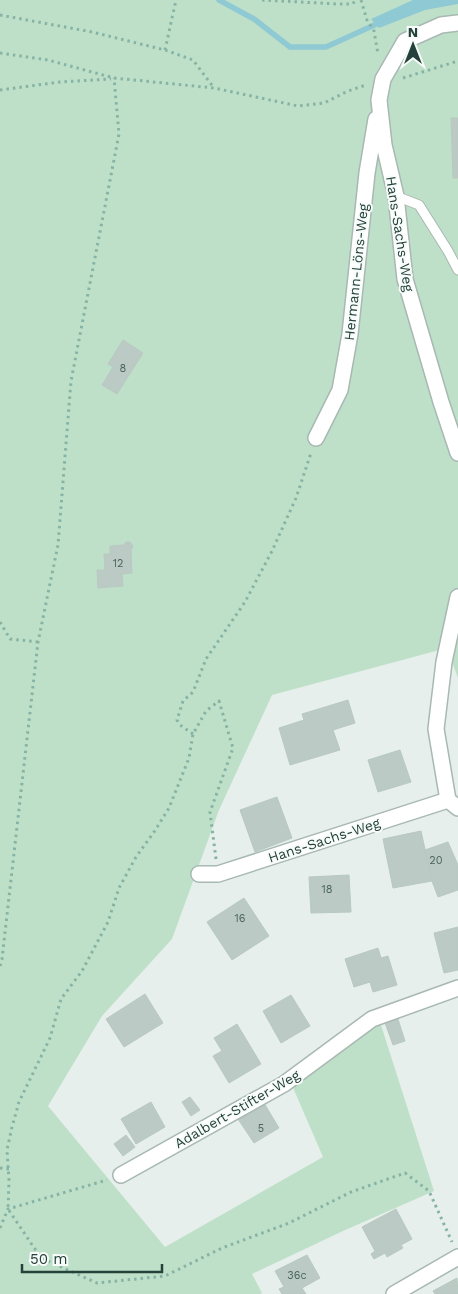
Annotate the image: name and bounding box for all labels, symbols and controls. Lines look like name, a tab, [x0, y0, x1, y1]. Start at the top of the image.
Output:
north arrow	[388, 20, 438, 70]
text: N	[408, 24, 418, 40]
street label: Hans-Sachs-Weg	[383, 175, 417, 293]
street label: Hermann-Löns-Weg	[341, 202, 371, 341]
house number: 8	[120, 362, 127, 375]
house number: 12	[113, 557, 123, 570]
street label: Hans-Sachs-Weg	[266, 814, 383, 866]
house number: 20	[429, 854, 443, 867]
house number: 18	[321, 883, 333, 896]
house number: 16	[235, 912, 246, 925]
street label: Adalbert-Stifter-Weg	[172, 1066, 303, 1151]
house number: 5	[258, 1122, 264, 1135]
scale bar	[22, 1242, 162, 1274]
text: 50 m	[30, 1250, 67, 1268]
house number: 36c	[287, 1269, 307, 1282]

